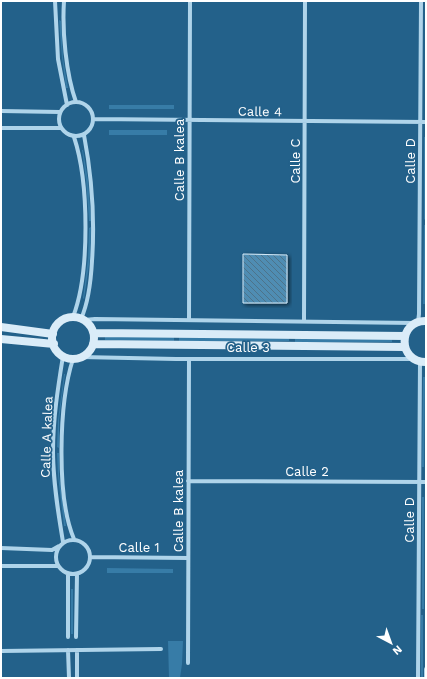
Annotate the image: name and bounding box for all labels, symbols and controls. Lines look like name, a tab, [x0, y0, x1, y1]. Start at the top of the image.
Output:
street label: Calle 4	[238, 104, 282, 119]
street label: Calle B kalea	[172, 118, 187, 201]
street label: Calle C	[288, 138, 303, 184]
street label: Calle D	[403, 138, 418, 184]
street label: Calle 3	[226, 340, 270, 355]
street label: Calle A kalea	[38, 395, 55, 478]
street label: Calle 2	[285, 464, 329, 479]
street label: Calle B kalea	[171, 469, 186, 552]
street label: Calle D	[402, 497, 417, 543]
street label: Calle 1	[119, 540, 159, 555]
north arrow	[371, 623, 411, 663]
text: N	[390, 643, 405, 658]

